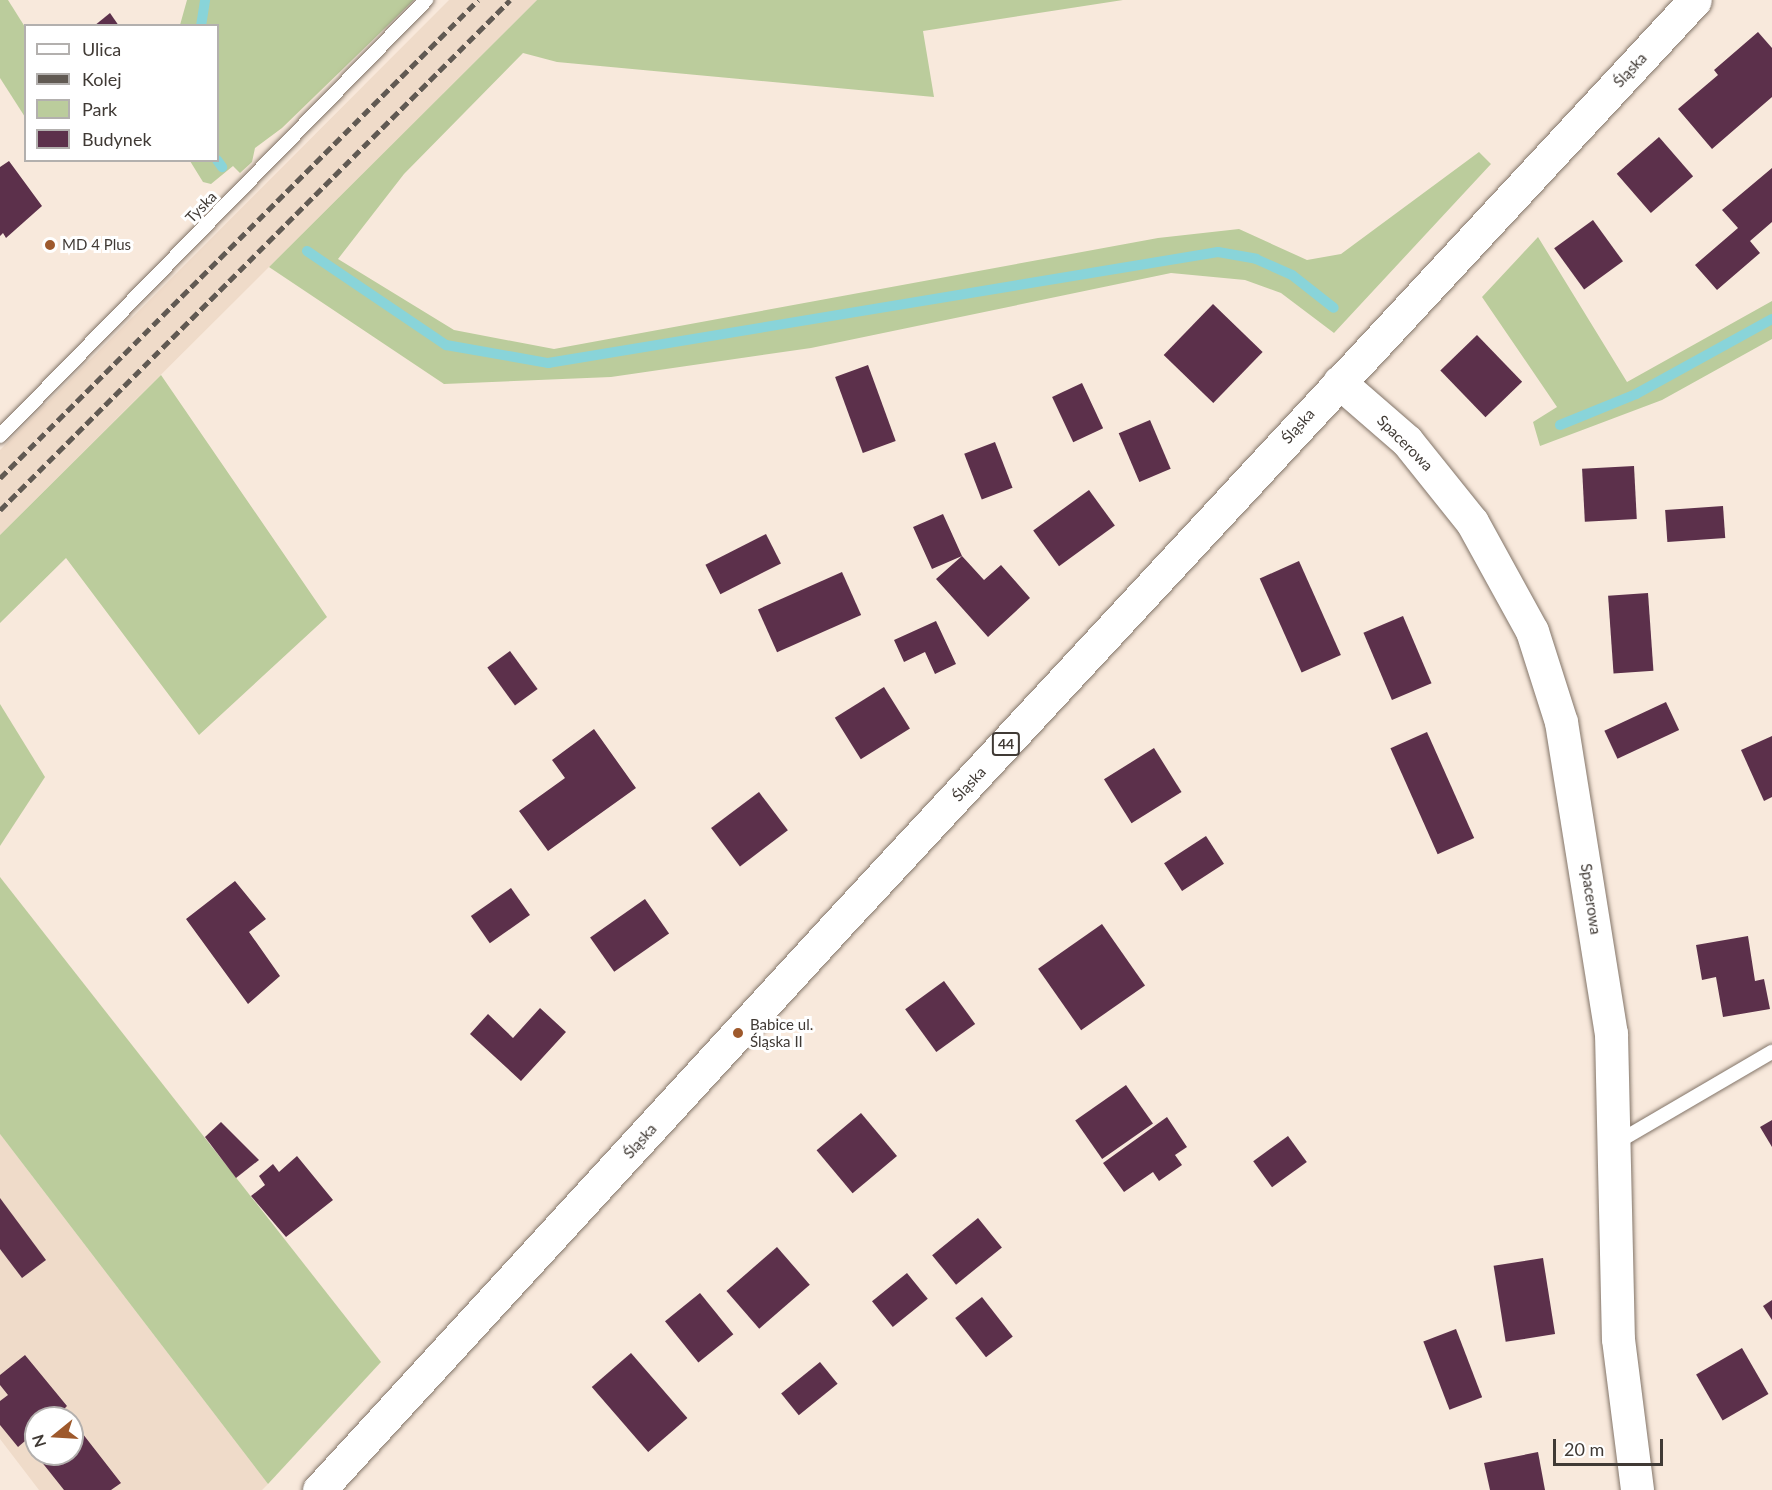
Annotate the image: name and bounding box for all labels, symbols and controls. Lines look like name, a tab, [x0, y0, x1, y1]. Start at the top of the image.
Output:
legend	[24, 24, 219, 162]
text: Ulica	[82, 38, 121, 60]
street label: Śląska	[1610, 49, 1650, 91]
text: Kolej	[82, 68, 122, 90]
text: Park	[82, 98, 117, 120]
text: Budynek	[82, 128, 152, 150]
street label: Tyska	[182, 188, 220, 226]
place label: MD 4 Plus	[62, 236, 131, 254]
marker: MD 4 Plus	[43, 238, 57, 252]
street label: Śląska	[1278, 405, 1318, 447]
street label: Spacerowa	[1373, 411, 1437, 475]
road number: 44	[991, 733, 1021, 755]
street label: Śląska	[949, 763, 989, 805]
street label: Spacerowa	[1577, 862, 1605, 936]
place label: Babice ul. Śląska II	[750, 1015, 813, 1050]
marker: Babice ul. Śląska II	[731, 1026, 745, 1040]
street label: Śląska	[620, 1120, 660, 1162]
north arrow	[24, 1406, 84, 1466]
scale bar	[1556, 1427, 1666, 1465]
text: N	[27, 1432, 49, 1450]
text: 20 m	[1564, 1438, 1604, 1460]

